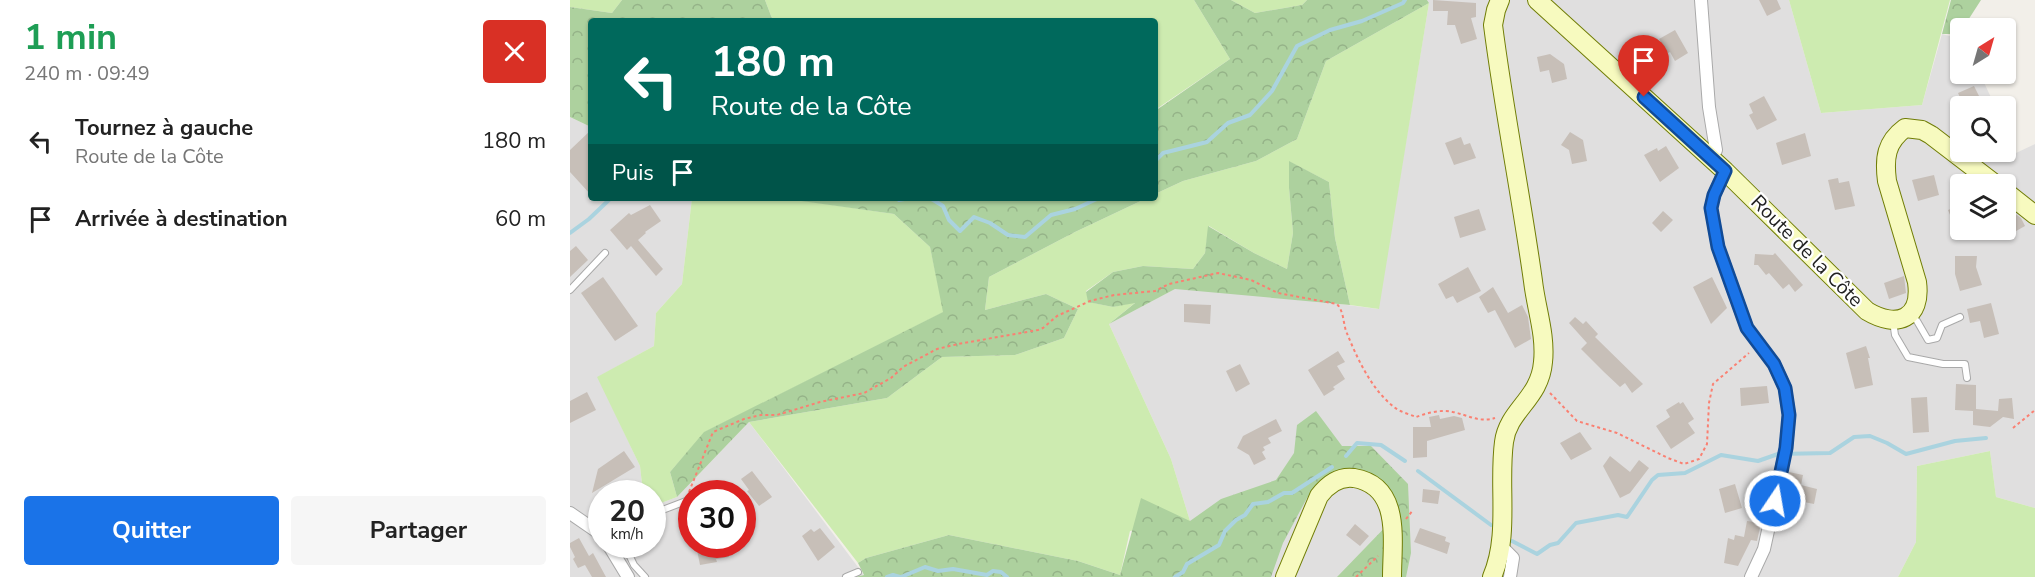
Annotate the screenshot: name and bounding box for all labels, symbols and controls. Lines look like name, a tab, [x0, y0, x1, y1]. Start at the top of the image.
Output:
text: 1 min	[24, 13, 117, 62]
north arrow	[1950, 18, 2016, 84]
map controls	[1950, 18, 2016, 240]
button: close	[483, 20, 546, 83]
text: 180 m	[711, 34, 835, 91]
pin	[1618, 35, 1669, 97]
icon: left	[612, 42, 690, 120]
icon: arrive	[1627, 44, 1660, 77]
text: 240 m · 09:49	[24, 60, 150, 87]
text: Route de la Côte	[711, 88, 912, 125]
button: search	[1950, 96, 2016, 162]
text: Tournez à gauche	[75, 113, 253, 143]
icon: left	[24, 125, 57, 158]
text: 180 m	[482, 126, 546, 156]
text: Route de la Côte	[75, 143, 224, 170]
icon: arrive	[666, 156, 699, 189]
text: Puis	[612, 158, 654, 188]
button: layers	[1950, 174, 2016, 240]
street label: Route de la Côte	[1745, 189, 1869, 313]
icon: arrive	[24, 203, 57, 236]
text: Arrivée à destination	[75, 204, 288, 234]
text: 60 m	[495, 204, 546, 234]
position arrow	[1743, 469, 1807, 533]
speed limit sign: 30	[678, 480, 756, 558]
text: 20	[609, 491, 645, 532]
button: Quitter	[24, 496, 279, 565]
button: Partager	[291, 496, 546, 565]
text: km/h	[610, 524, 644, 544]

